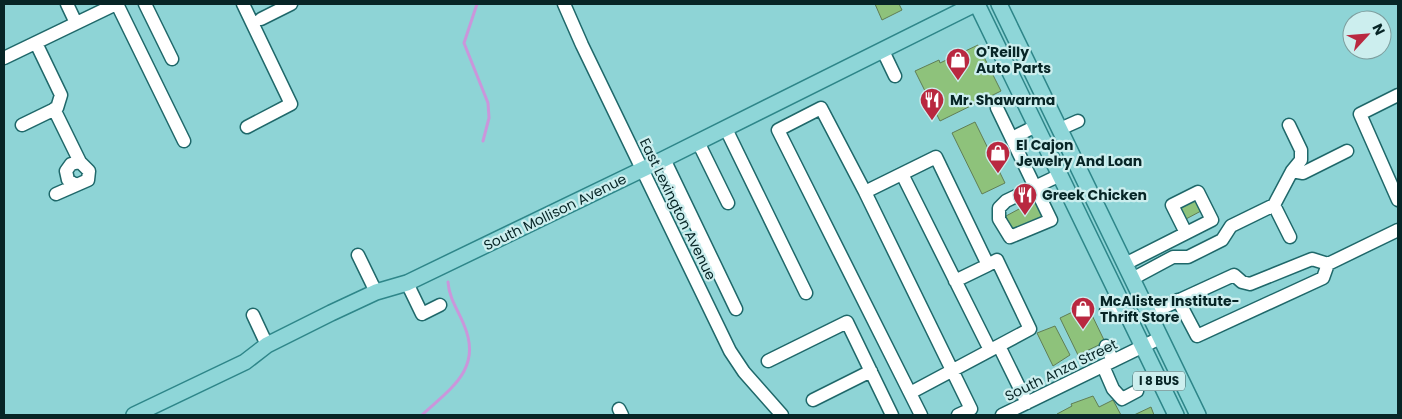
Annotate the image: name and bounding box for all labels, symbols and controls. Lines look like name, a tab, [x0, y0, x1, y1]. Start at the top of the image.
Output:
north arrow	[1342, 10, 1392, 60]
text: N	[1367, 20, 1390, 38]
place label: O'Reilly Auto Parts	[976, 42, 1051, 78]
shop icon: O'Reilly Auto Parts	[945, 47, 971, 81]
restaurant icon: Mr. Shawarma	[919, 87, 945, 121]
place label: Mr. Shawarma	[950, 90, 1055, 110]
street label: East Lexington Avenue	[635, 135, 721, 284]
place label: El Cajon Jewelry And Loan	[1016, 135, 1142, 171]
shop icon: El Cajon Jewelry And Loan	[985, 140, 1011, 174]
street label: South Mollison Avenue	[480, 169, 630, 255]
restaurant icon: Greek Chicken	[1012, 182, 1038, 216]
place label: Greek Chicken	[1042, 185, 1147, 205]
place label: McAlister Institute- Thrift Store	[1100, 291, 1240, 327]
shop icon: McAlister Institute- Thrift Store	[1070, 296, 1096, 330]
street label: South Anza Street	[1001, 334, 1121, 406]
road number: I 8 BUS	[1133, 372, 1185, 391]

